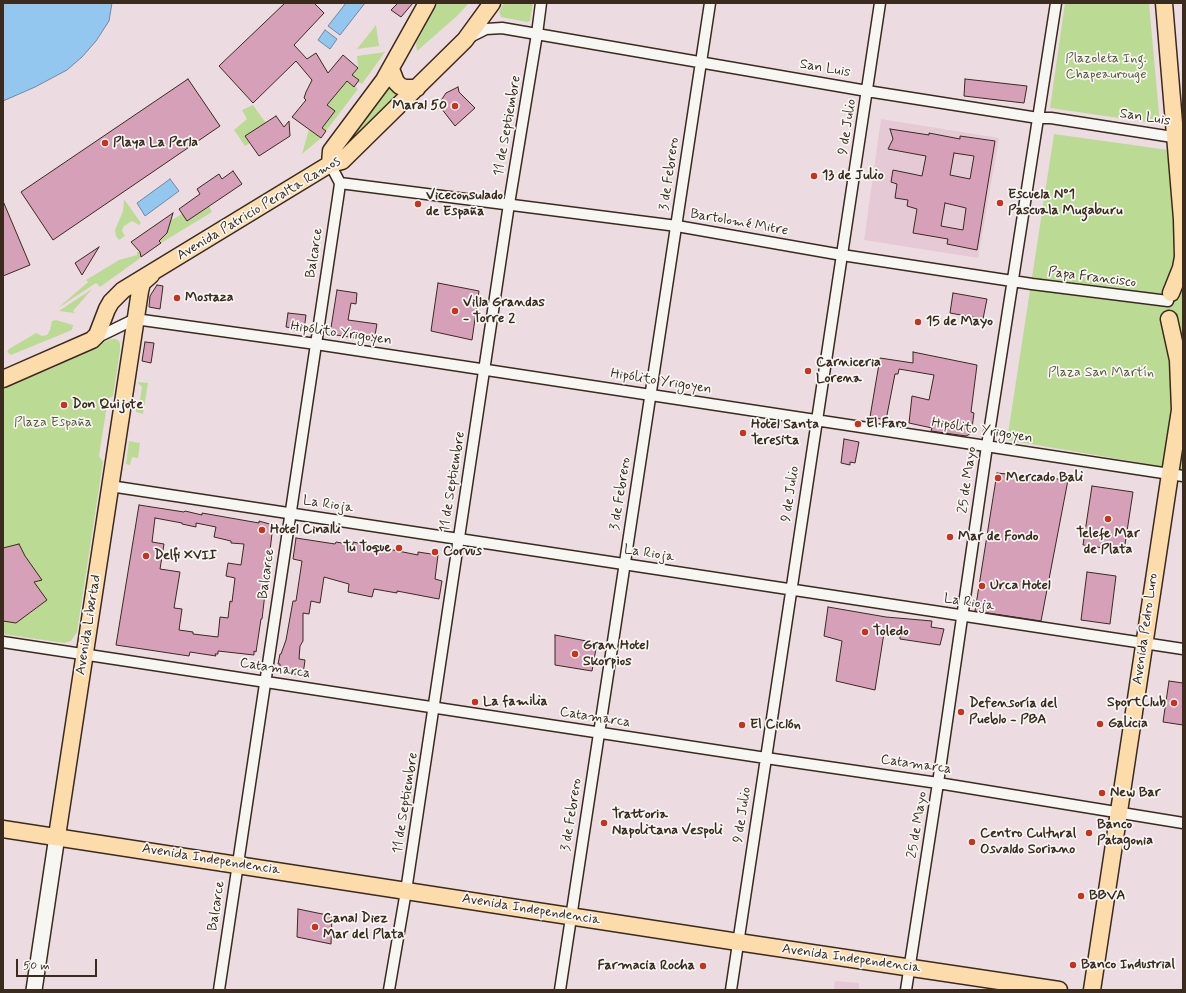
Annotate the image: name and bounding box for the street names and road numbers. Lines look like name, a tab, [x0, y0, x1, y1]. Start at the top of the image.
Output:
street label: San Luis	[798, 56, 852, 82]
street label: 11 de Septiembre	[491, 74, 525, 178]
street label: 9 de Julio	[835, 98, 861, 156]
street label: San Luis	[1118, 106, 1172, 130]
street label: 3 de Febrero	[657, 136, 683, 212]
street label: Avenida Patricio Peralta Ramos	[174, 153, 344, 265]
street label: Bartolomé Mitre	[689, 206, 789, 240]
street label: Balcarce	[303, 227, 327, 279]
street label: Papa Francisco	[1047, 264, 1137, 292]
street label: Hipólito Yrigoyen	[289, 319, 393, 349]
street label: Hipólito Yrigoyen	[609, 366, 713, 398]
street label: Hipólito Yrigoyen	[930, 415, 1034, 447]
street label: 11 de Septiembre	[437, 430, 469, 534]
street label: 25 de Mayo	[955, 445, 981, 515]
street label: 3 de Febrero	[607, 456, 635, 532]
street label: 9 de Julio	[778, 465, 804, 523]
street label: La Rioja	[302, 493, 354, 517]
street label: La Rioja	[623, 542, 675, 566]
street label: Balcarce	[255, 548, 279, 600]
street label: Avenida Pedro Luro	[1130, 572, 1162, 686]
street label: Avenida Libertad	[73, 574, 105, 676]
street label: La Rioja	[943, 591, 995, 615]
street label: Catamarca	[238, 655, 312, 683]
street label: Catamarca	[558, 704, 632, 732]
street label: 11 de Septiembre	[390, 751, 422, 855]
street label: Catamarca	[879, 752, 953, 778]
street label: 3 de Febrero	[558, 777, 586, 853]
street label: 9 de Julio	[730, 786, 756, 844]
street label: 25 de Mayo	[904, 790, 932, 860]
street label: Avenida Independencia	[141, 841, 281, 879]
street label: Balcarce	[205, 880, 229, 932]
street label: Avenida Independencia	[461, 891, 601, 929]
street label: Avenida Independencia	[781, 941, 921, 977]

